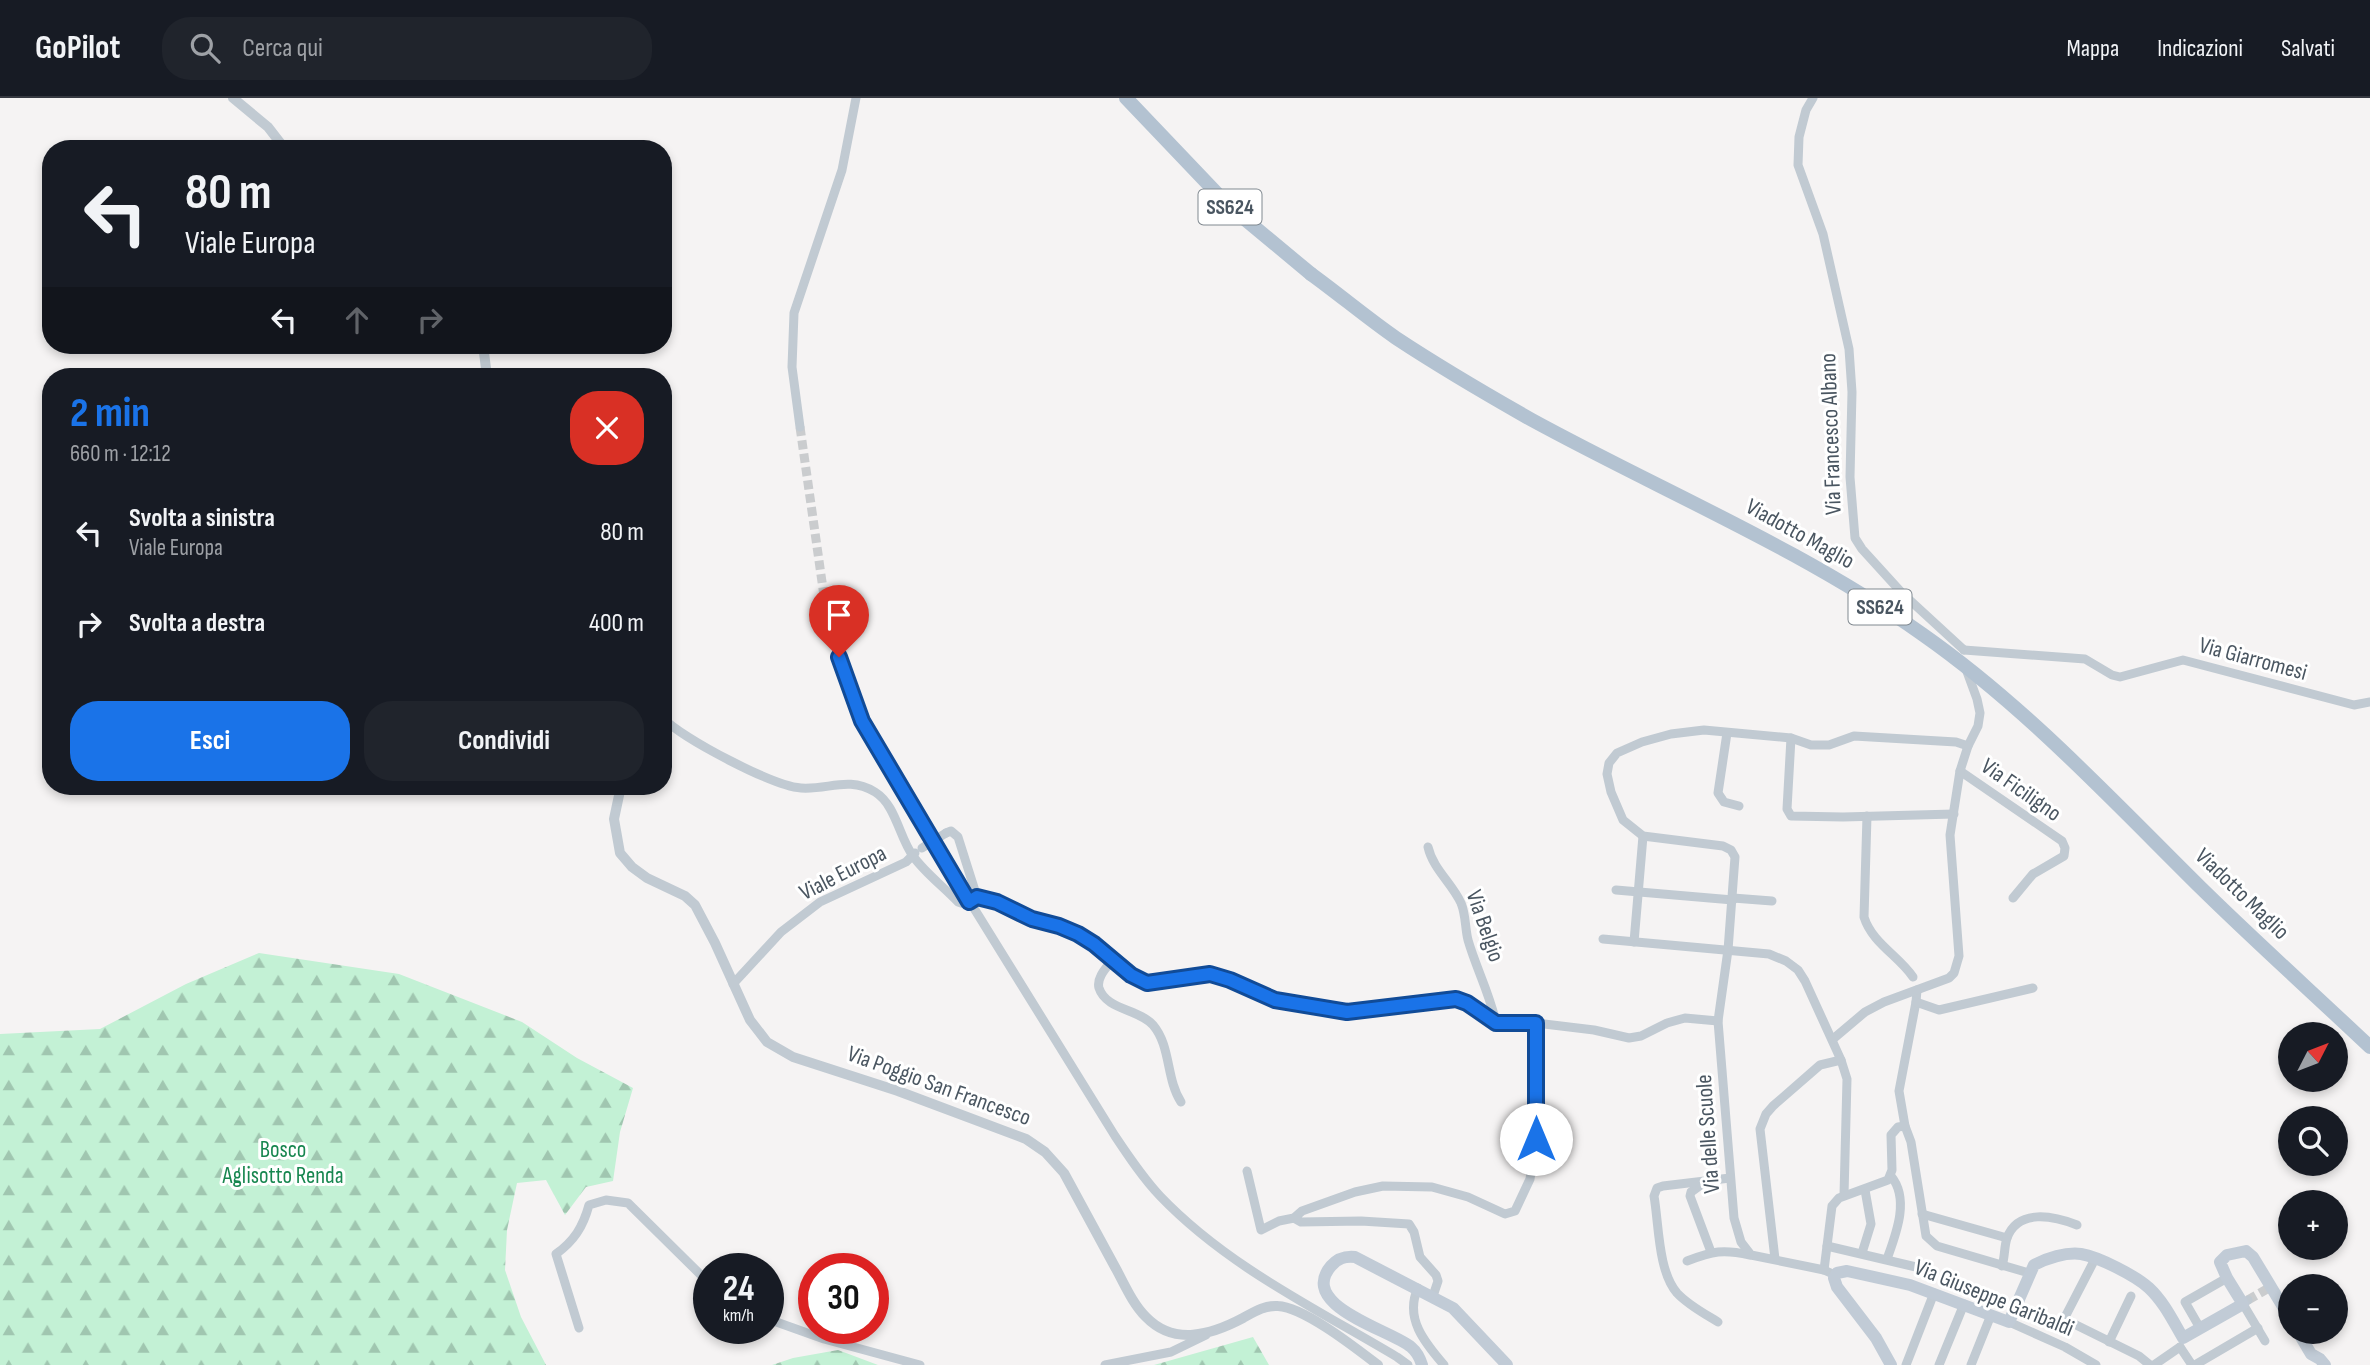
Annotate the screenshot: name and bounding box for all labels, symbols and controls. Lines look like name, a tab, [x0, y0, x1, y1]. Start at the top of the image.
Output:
search box	[162, 17, 652, 80]
text: GoPilot	[35, 28, 120, 68]
icon: search	[186, 29, 224, 67]
text: Cerca qui	[242, 33, 323, 64]
text: Mappa	[2067, 34, 2119, 63]
text: Indicazioni	[2157, 34, 2243, 63]
text: Salvati	[2281, 34, 2335, 63]
text: 80 m	[185, 164, 272, 223]
icon: left	[70, 168, 161, 259]
road number: SS624	[1198, 190, 1262, 224]
text: Viale Europa	[185, 224, 316, 263]
icon: left	[265, 301, 303, 339]
icon: ahead	[338, 301, 376, 339]
icon: right	[411, 301, 449, 339]
street label: Via Francesco Albano	[1814, 353, 1848, 515]
text: 2 min	[70, 388, 150, 439]
button: close	[570, 391, 644, 465]
text: 660 m · 12:12	[70, 440, 171, 468]
street label: Viadotto Maglio	[1741, 493, 1859, 575]
text: Svolta a sinistra	[129, 503, 275, 534]
icon: left	[70, 514, 108, 552]
text: 80 m	[600, 517, 644, 548]
text: Viale Europa	[129, 534, 223, 562]
pin	[809, 585, 869, 657]
road number: SS624	[1848, 589, 1912, 624]
icon: arrive	[820, 596, 858, 634]
icon: right	[70, 605, 108, 643]
text: Svolta a destra	[129, 608, 265, 639]
text: 400 m	[589, 608, 644, 639]
street label: Via Giarromesi	[2196, 631, 2310, 687]
button: Esci	[70, 701, 350, 781]
button: Condividi	[364, 701, 644, 781]
street label: Via Ficiligno	[1975, 752, 2067, 828]
street label: Viale Europa	[795, 839, 891, 907]
street label: Viadotto Maglio	[2189, 842, 2295, 946]
street label: Via Belgio	[1460, 887, 1510, 965]
north arrow	[2278, 1022, 2348, 1092]
map controls	[2278, 1022, 2348, 1344]
street label: Via Poggio San Francesco	[843, 1040, 1035, 1132]
street label: Via delle Scuole	[1690, 1074, 1726, 1194]
position arrow	[1499, 1102, 1573, 1176]
button: search	[2278, 1106, 2348, 1176]
park label: Bosco Aglisotto Renda	[221, 1136, 344, 1190]
button: +	[2278, 1190, 2348, 1260]
speed limit sign: 30	[798, 1253, 889, 1344]
street label: Via Giuseppe Garibaldi	[1910, 1253, 2078, 1343]
text: 24	[723, 1268, 754, 1311]
button: −	[2278, 1274, 2348, 1344]
text: km/h	[723, 1305, 754, 1326]

